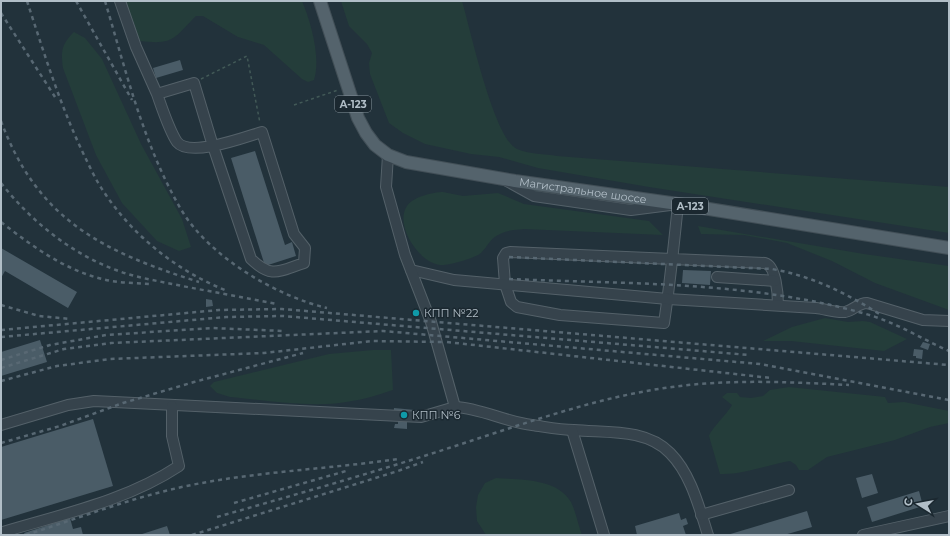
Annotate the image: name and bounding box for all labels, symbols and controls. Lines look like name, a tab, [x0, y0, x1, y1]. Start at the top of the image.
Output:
road number: А-123	[335, 96, 371, 112]
street label: Магистральное шоссе	[518, 175, 648, 207]
road number: А-123	[672, 198, 708, 214]
place label: КПП №22	[424, 306, 478, 320]
marker: КПП №22	[411, 308, 421, 318]
place label: КПП №6	[412, 408, 461, 422]
marker: КПП №6	[399, 410, 409, 420]
north arrow	[898, 484, 938, 524]
text: С	[901, 497, 916, 507]

